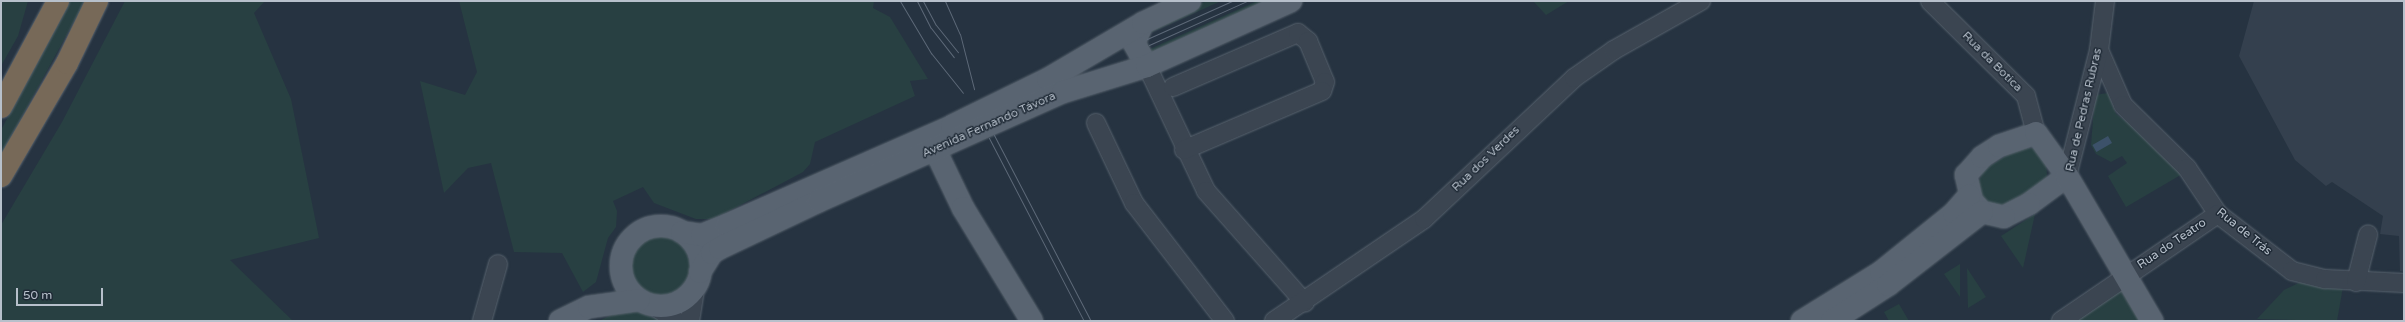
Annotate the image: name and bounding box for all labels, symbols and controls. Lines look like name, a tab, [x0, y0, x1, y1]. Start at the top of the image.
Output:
street label: Rua da Botica	[1959, 29, 2025, 95]
street label: Rua de Pedras Rubras	[2063, 47, 2105, 173]
street label: Avenida Fernando Távora	[920, 89, 1058, 161]
street label: Rua dos Verdes	[1449, 123, 1523, 195]
street label: Rua de Trás	[2213, 205, 2275, 259]
street label: Rua do Teatro	[2135, 216, 2209, 272]
scale bar	[18, 280, 105, 306]
text: 50 m	[23, 288, 52, 302]

